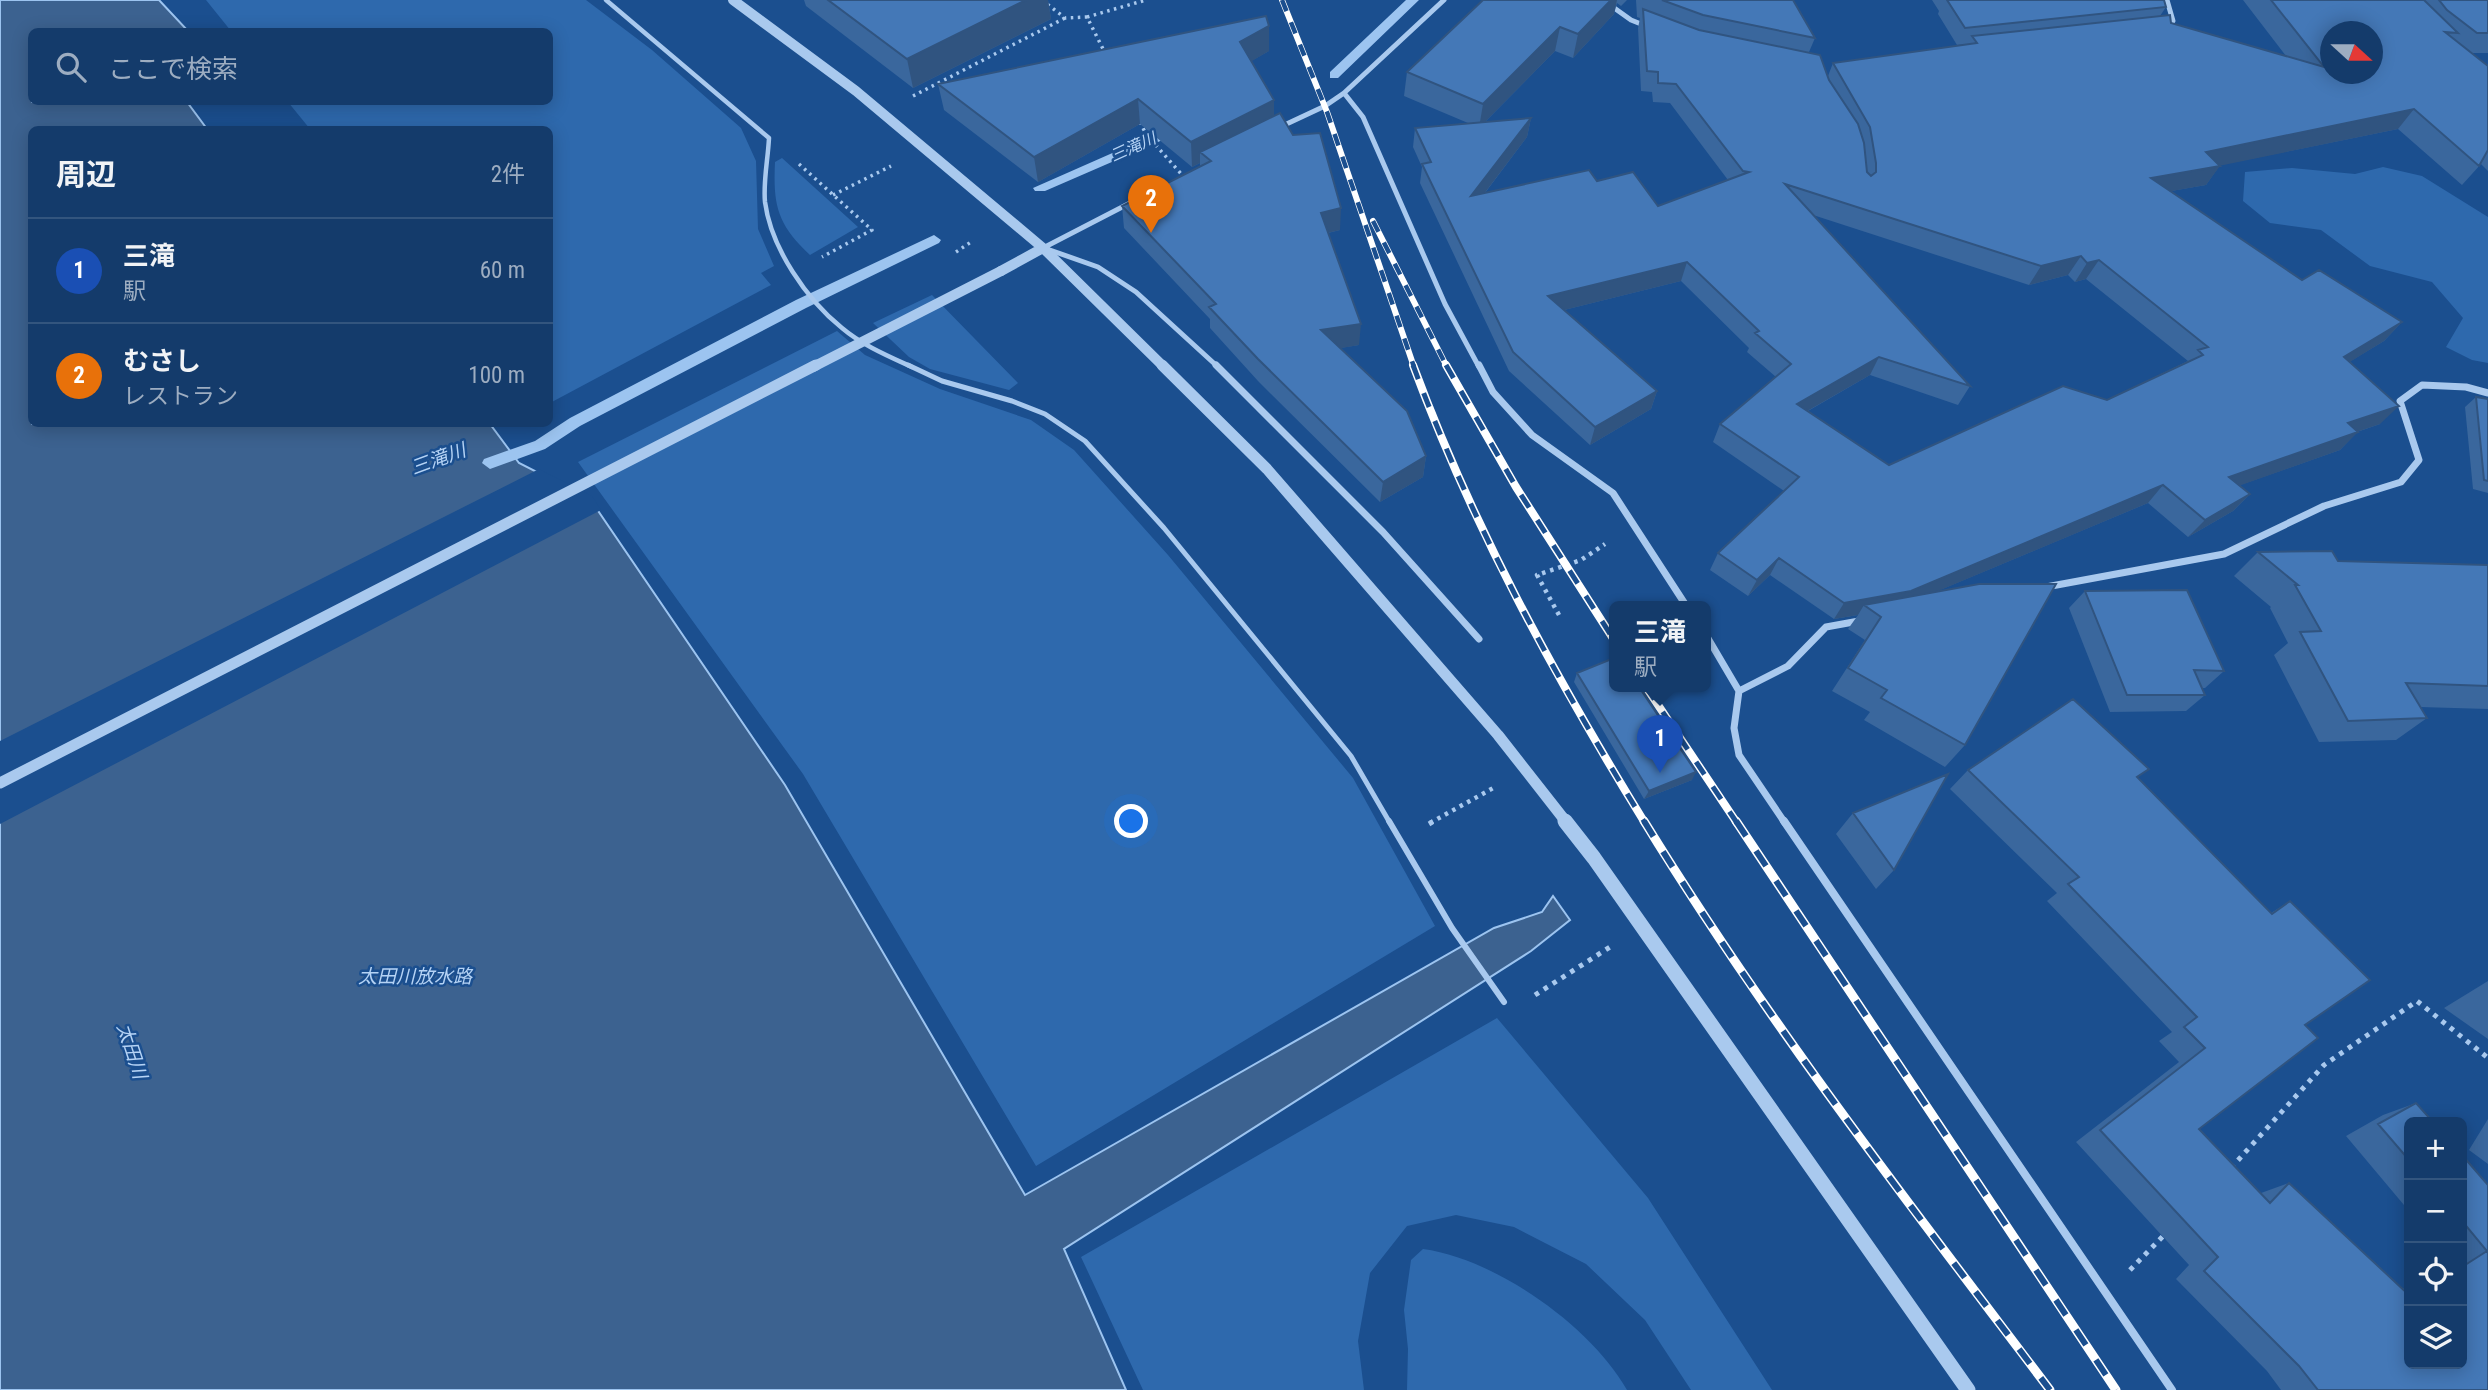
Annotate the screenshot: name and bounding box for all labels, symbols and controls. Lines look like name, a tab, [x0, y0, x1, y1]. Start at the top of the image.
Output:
north arrow	[2320, 21, 2383, 84]
search box	[28, 28, 553, 105]
icon: search	[52, 48, 90, 86]
text: ここで検索	[108, 54, 238, 84]
water label: 三滝川	[1107, 128, 1161, 165]
text: 周辺	[56, 157, 116, 192]
text: 2件	[491, 161, 525, 188]
pin: 2	[1128, 175, 1174, 233]
text: 三滝	[123, 241, 175, 271]
text: 1	[73, 257, 85, 284]
text: 60 m	[480, 257, 525, 284]
text: 駅	[123, 278, 146, 305]
text: むさし	[123, 346, 201, 376]
text: 2	[73, 362, 85, 389]
text: 100 m	[468, 362, 525, 389]
text: レストラン	[123, 383, 238, 410]
water label: 三滝川	[407, 438, 471, 480]
popup	[1609, 601, 1711, 692]
text: 三滝	[1634, 617, 1686, 647]
text: 駅	[1634, 654, 1657, 681]
pin: 1	[1637, 715, 1683, 773]
your location	[1114, 804, 1148, 838]
water label: 太田川放水路	[358, 965, 474, 988]
water label: 太田川	[112, 1020, 152, 1084]
map controls	[2404, 1117, 2467, 1369]
button: +	[2404, 1117, 2467, 1180]
button: −	[2404, 1180, 2467, 1243]
button: locate	[2404, 1243, 2467, 1306]
button: layers	[2404, 1306, 2467, 1369]

